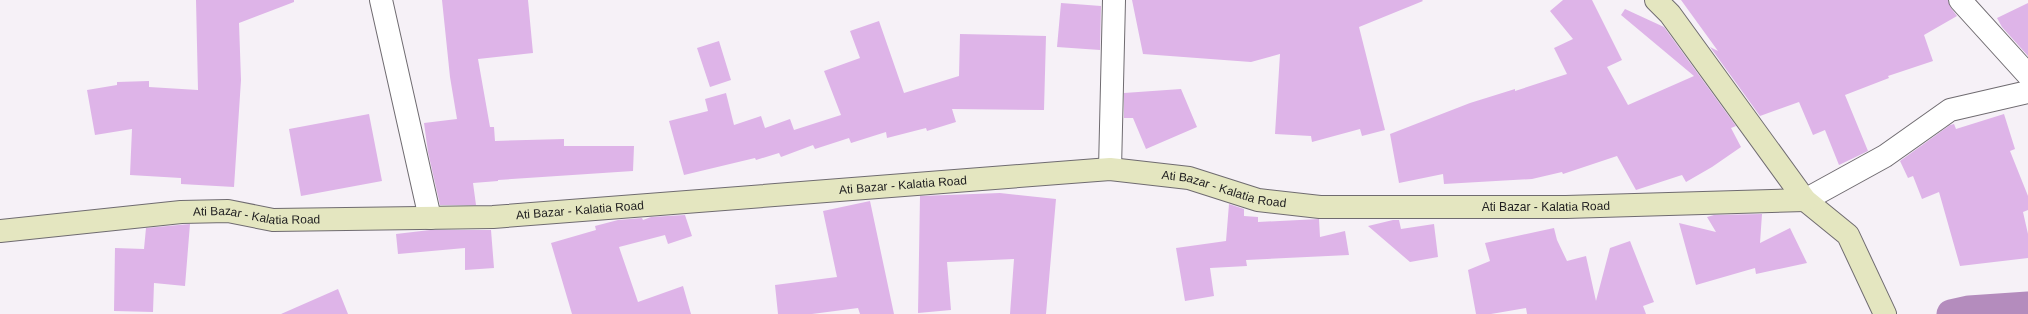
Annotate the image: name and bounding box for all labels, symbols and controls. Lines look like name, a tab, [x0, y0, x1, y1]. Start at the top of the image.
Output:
street label: Ati Bazar - Kalatia Road	[1161, 168, 1287, 210]
street label: Ati Bazar - Kalatia Road	[838, 173, 967, 197]
street label: Ati Bazar - Kalatia Road	[515, 198, 644, 222]
street label: Ati Bazar - Kalatia Road	[1482, 199, 1610, 214]
street label: Ati Bazar - Kalatia Road	[193, 204, 320, 227]

